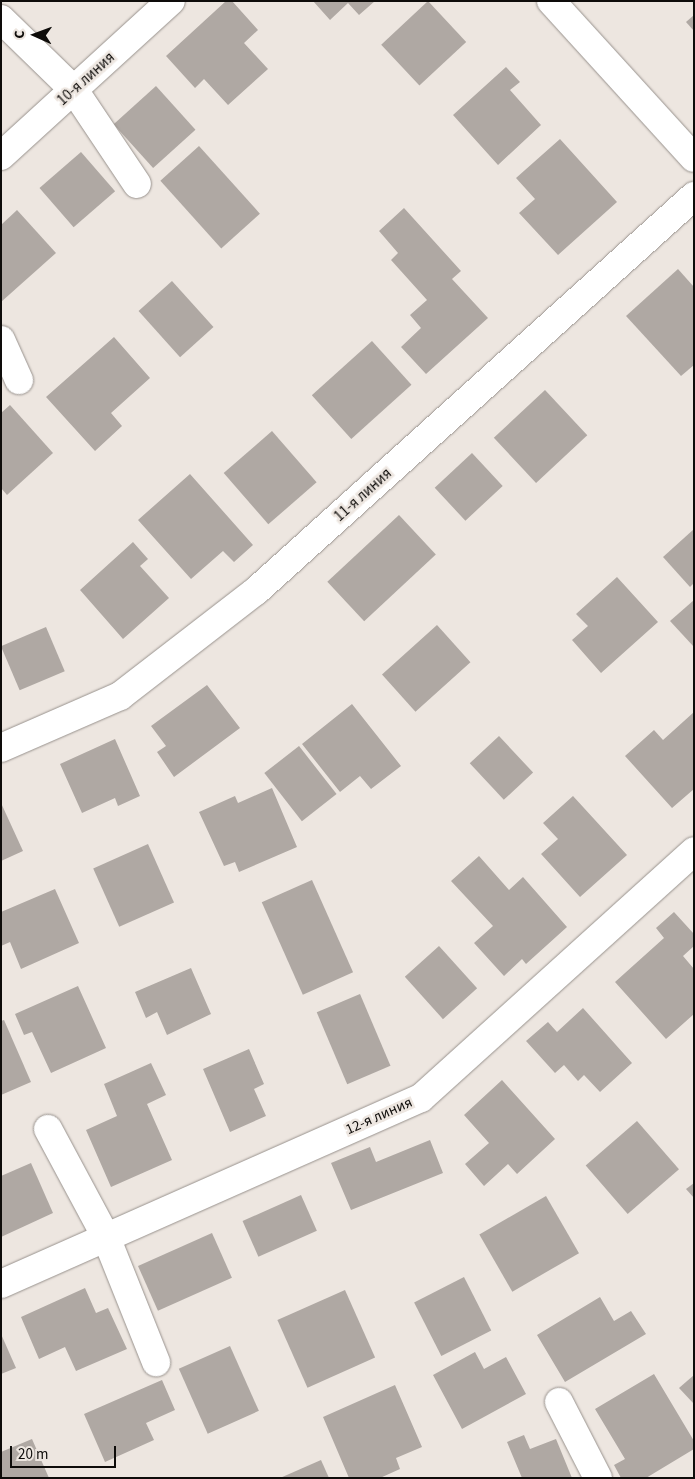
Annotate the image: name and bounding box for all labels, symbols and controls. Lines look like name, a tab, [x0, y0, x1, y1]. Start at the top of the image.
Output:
north arrow	[10, 10, 60, 60]
text: С	[10, 30, 30, 39]
street label: 10-я линия	[54, 48, 118, 110]
street label: 11-я линия	[331, 464, 395, 526]
street label: 12-я линия	[343, 1093, 415, 1139]
scale bar	[12, 1436, 119, 1468]
text: 20 m	[18, 1444, 48, 1465]

